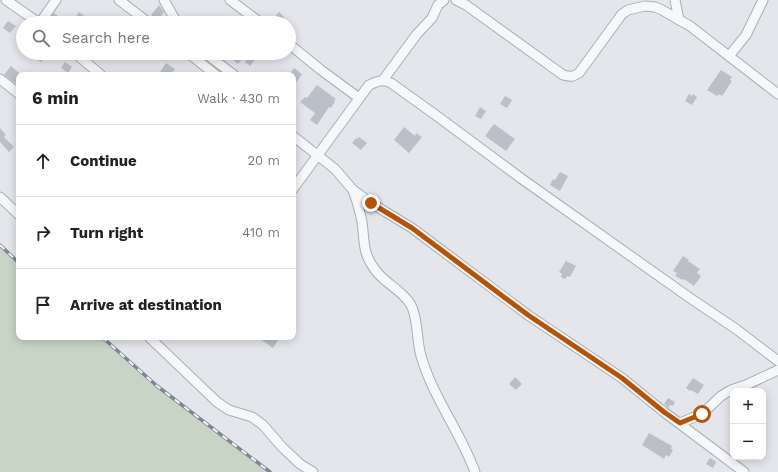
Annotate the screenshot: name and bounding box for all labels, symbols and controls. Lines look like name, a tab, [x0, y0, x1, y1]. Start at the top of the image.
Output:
search box	[16, 16, 296, 60]
icon: search	[30, 27, 52, 49]
text: Search here	[62, 29, 150, 47]
text: 6 min	[32, 88, 79, 108]
text: Walk · 430 m	[197, 91, 280, 106]
icon: ahead	[32, 150, 54, 172]
text: Continue	[70, 152, 137, 170]
text: 20 m	[248, 153, 280, 168]
route end	[362, 194, 380, 212]
icon: right	[32, 222, 54, 244]
text: Turn right	[70, 224, 143, 242]
text: 410 m	[242, 225, 280, 240]
icon: arrive	[32, 294, 54, 316]
text: Arrive at destination	[70, 296, 222, 314]
map controls	[730, 388, 766, 460]
button: +	[730, 388, 766, 424]
route start	[693, 405, 711, 423]
button: −	[730, 424, 766, 460]

